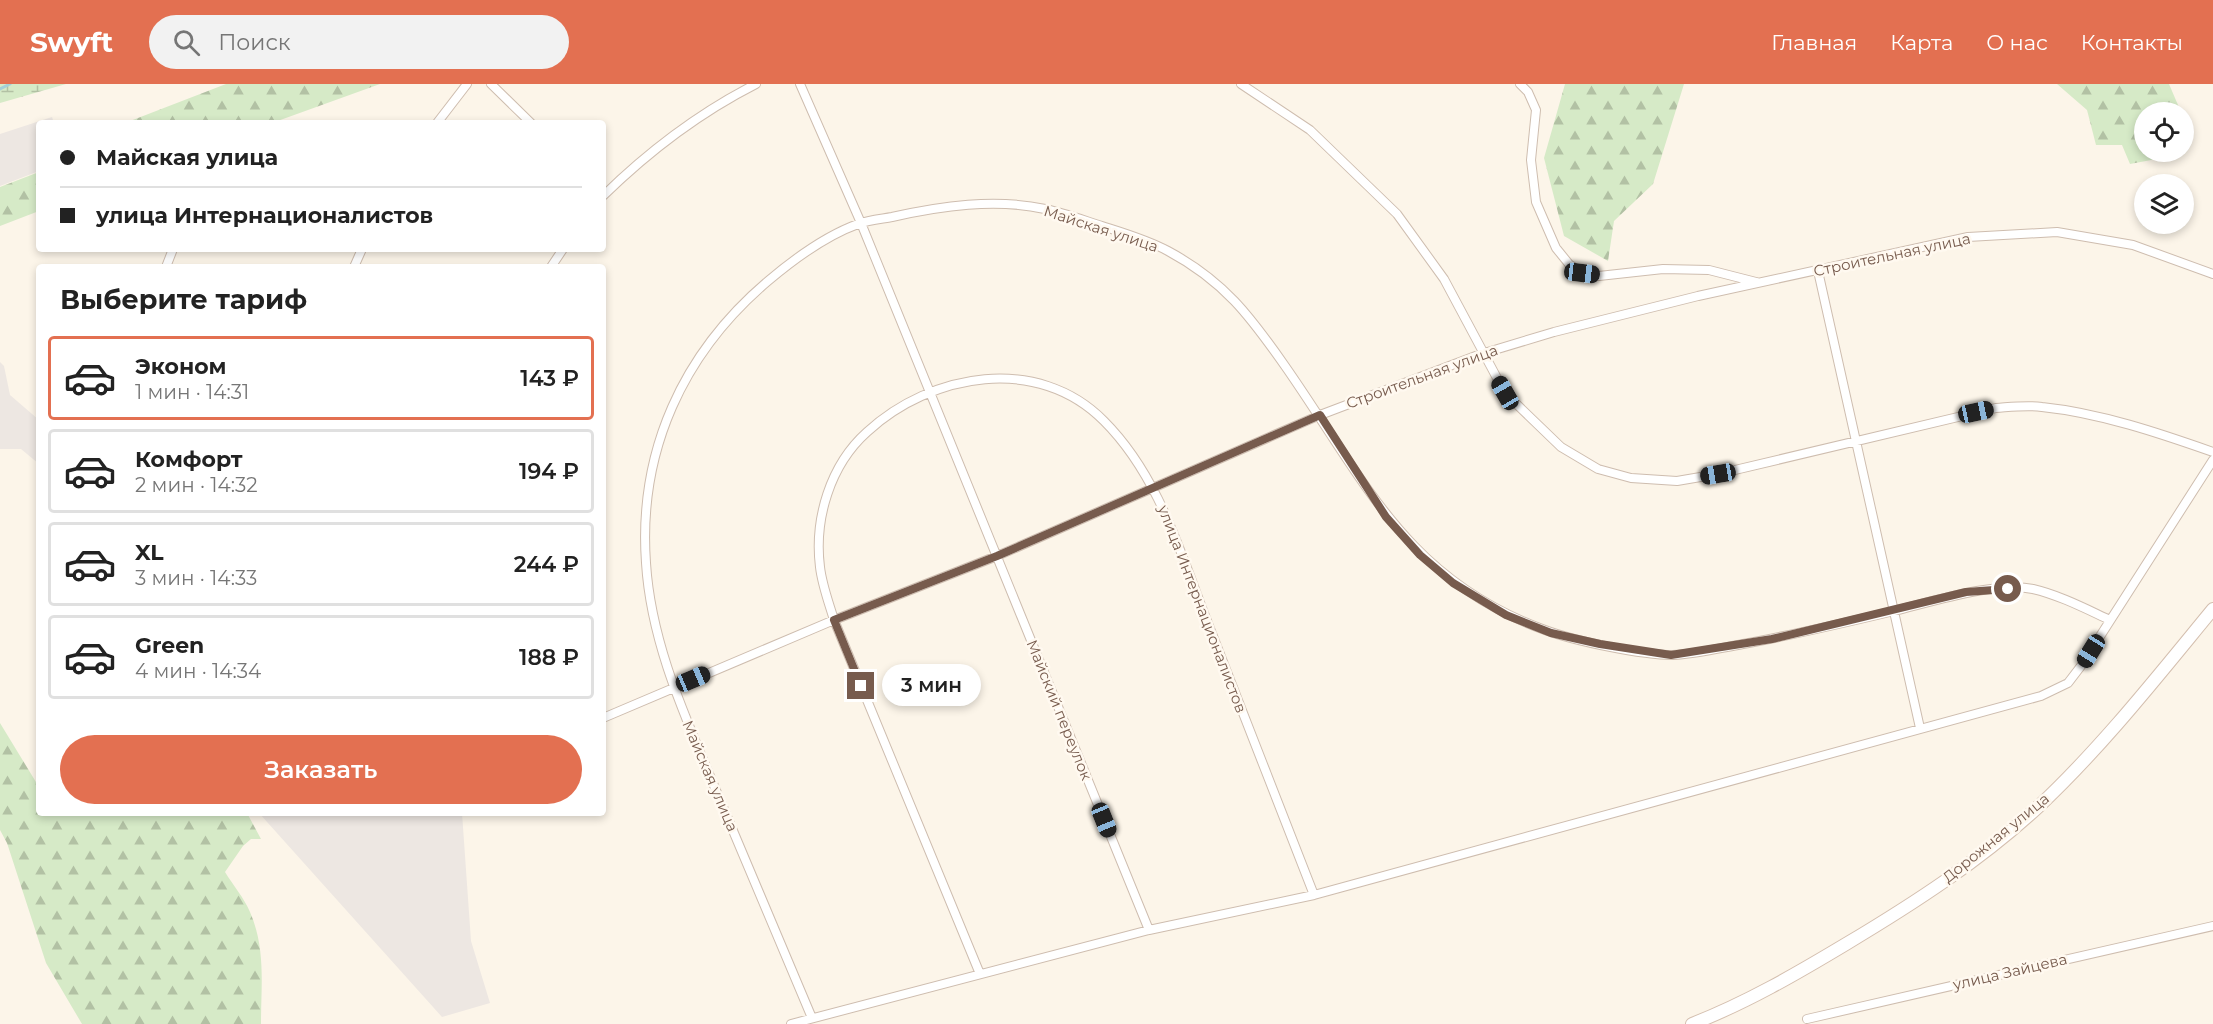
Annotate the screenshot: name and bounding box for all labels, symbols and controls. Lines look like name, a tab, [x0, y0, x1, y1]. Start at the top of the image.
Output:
search box	[149, 15, 569, 69]
text: Swyft	[30, 25, 113, 59]
icon: search	[170, 26, 203, 59]
text: Поиск	[218, 29, 291, 56]
text: Главная	[1771, 30, 1857, 55]
text: Карта	[1890, 30, 1953, 55]
text: О нас	[1986, 30, 2048, 55]
text: Контакты	[2081, 30, 2183, 55]
map controls	[2134, 102, 2194, 234]
button: locate	[2134, 102, 2194, 162]
text: Майская улица	[96, 144, 278, 171]
button: layers	[2134, 174, 2194, 234]
street label: Майская улица	[1042, 201, 1161, 256]
text: улица Интернационалистов	[96, 202, 433, 229]
street label: Строительная улица	[1812, 229, 1972, 280]
car	[1563, 262, 1601, 284]
text: Выберите тариф	[60, 283, 307, 316]
street label: Строительная улица	[1343, 340, 1500, 413]
icon: car	[63, 351, 117, 405]
text: Эконом	[135, 353, 226, 380]
text: 143 ₽	[520, 365, 579, 392]
car	[1488, 373, 1522, 413]
text: 1 мин · 14:31	[135, 380, 249, 404]
car	[1957, 399, 1995, 425]
icon: car	[63, 444, 117, 498]
text: Комфорт	[135, 446, 243, 473]
text: 194 ₽	[519, 458, 579, 485]
car	[1699, 462, 1737, 486]
text: 2 мин · 14:32	[135, 473, 258, 497]
street label: улица Интернационалистов	[1154, 501, 1251, 715]
icon: car	[63, 537, 117, 591]
text: XL	[135, 539, 164, 566]
text: 244 ₽	[514, 551, 579, 578]
text: 3 мин · 14:33	[135, 566, 257, 590]
route start	[1994, 575, 2021, 602]
icon: car	[63, 630, 117, 684]
car	[2074, 631, 2108, 671]
text: Green	[135, 632, 204, 659]
street label: Майский переулок	[1023, 637, 1096, 783]
text: 188 ₽	[519, 644, 579, 671]
text: 4 мин · 14:34	[135, 659, 261, 683]
car	[673, 664, 713, 694]
callout: 3 мин	[882, 665, 981, 707]
route end	[847, 672, 874, 699]
text: 3 мин	[901, 673, 962, 697]
street label: Майская улица	[678, 717, 742, 834]
button: Заказать	[60, 735, 582, 804]
street label: Дорожная улица	[1938, 789, 2053, 887]
car	[1089, 800, 1119, 840]
street label: улица Зайцева	[1950, 949, 2069, 994]

